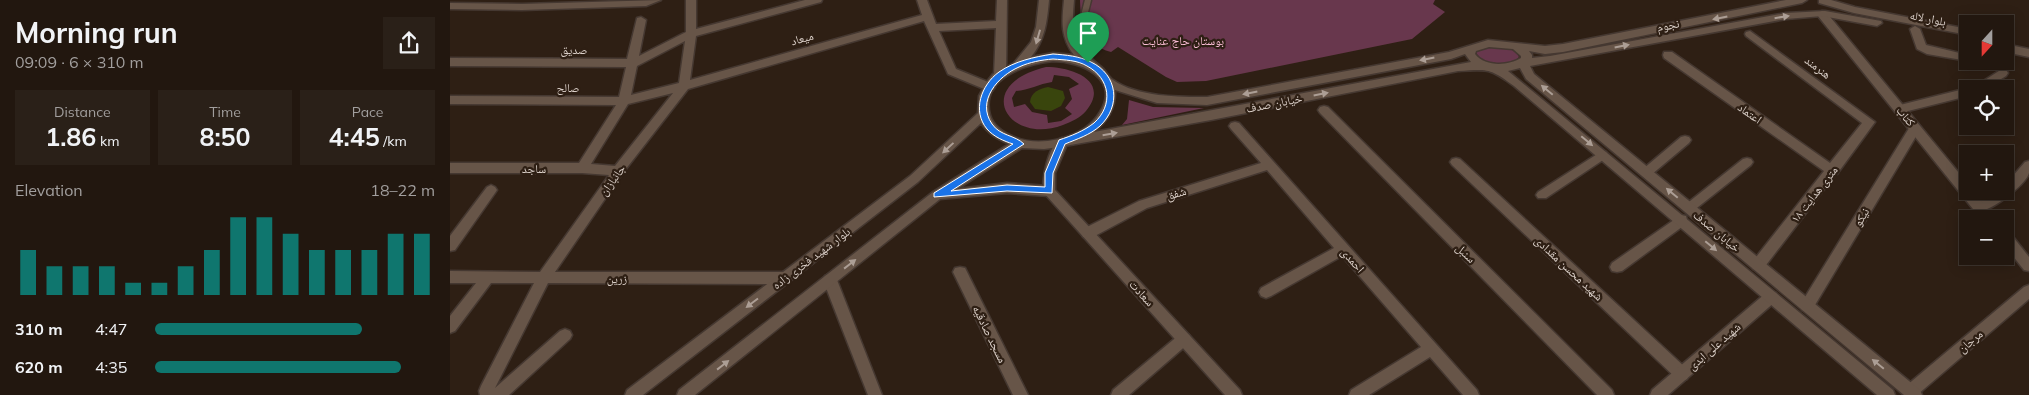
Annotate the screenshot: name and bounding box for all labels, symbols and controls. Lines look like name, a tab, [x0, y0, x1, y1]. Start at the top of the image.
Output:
street label: بلوار لاله	[1908, 7, 1947, 29]
pin	[1067, 12, 1109, 63]
one-way arrow	[1775, 13, 1791, 21]
one-way arrow	[1712, 14, 1728, 22]
text: Morning run	[15, 15, 178, 50]
street label: نجوم	[1655, 15, 1681, 36]
north arrow	[1959, 15, 2014, 70]
map controls	[1959, 15, 2014, 265]
button: share	[383, 17, 435, 69]
icon: arrive	[1074, 19, 1102, 47]
street label: میعاد	[789, 28, 815, 49]
one-way arrow	[1033, 30, 1041, 45]
park label: بوستان حاج عنایت	[1142, 33, 1224, 48]
street label: صدیق	[561, 42, 587, 57]
one-way arrow	[1615, 42, 1631, 50]
text: 09:09 · 6 × 310 m	[15, 52, 144, 72]
street label: هنرمند	[1802, 52, 1834, 82]
one-way arrow	[1418, 56, 1434, 64]
street label: صالح	[556, 80, 580, 95]
button: locate	[1959, 80, 2014, 135]
one-way arrow	[1540, 84, 1553, 95]
one-way arrow	[1242, 89, 1258, 97]
street label: خیابان صدف	[1245, 90, 1304, 116]
one-way arrow	[1314, 90, 1329, 98]
street label: اعتماد	[1735, 99, 1765, 127]
text: Distance	[54, 103, 111, 121]
text: Time	[209, 103, 241, 121]
text: Pace	[352, 103, 383, 121]
street label: کتاب	[1893, 103, 1919, 129]
text: 1.86	[45, 121, 96, 152]
text: 8:50	[199, 121, 251, 152]
text: 4:45	[329, 121, 380, 152]
one-way arrow	[1102, 129, 1118, 137]
text: km	[96, 132, 120, 150]
text: /km	[380, 132, 407, 150]
one-way arrow	[1580, 136, 1593, 147]
one-way arrow	[942, 142, 954, 154]
button: +	[1959, 145, 2014, 200]
street label: ساجد	[522, 161, 546, 176]
street label: جانبازان	[596, 161, 629, 199]
street label: ۱۸ متری هدایت	[1787, 163, 1841, 225]
text: Elevation	[15, 180, 83, 200]
text: 18–22 m	[370, 180, 435, 200]
street label: شفق	[1164, 183, 1188, 203]
one-way arrow	[1666, 188, 1679, 199]
street label: نیکو	[1850, 205, 1872, 229]
street label: خیابان صدف	[1690, 207, 1744, 256]
button: −	[1959, 210, 2014, 265]
street label: بلوار شهید فخری زاده	[769, 224, 853, 293]
street label: شهید محسن مقدادی	[1531, 232, 1606, 304]
street label: سنبل	[1453, 240, 1479, 266]
one-way arrow	[1705, 240, 1717, 251]
street label: احمدی	[1338, 244, 1368, 276]
one-way arrow	[843, 259, 857, 269]
street label: زرین	[607, 271, 628, 286]
street label: سعادت	[1126, 277, 1158, 309]
one-way arrow	[746, 298, 759, 309]
street label: مسجد صادقیه	[969, 303, 1010, 365]
text: 310 m	[15, 319, 63, 339]
text: 4:47	[95, 319, 127, 339]
street label: شهید علی ابدی	[1684, 319, 1744, 373]
street label: مرجان	[1954, 326, 1986, 356]
text: 620 m	[15, 357, 63, 377]
text: 4:35	[95, 357, 127, 377]
one-way arrow	[716, 359, 729, 370]
one-way arrow	[1872, 359, 1884, 370]

